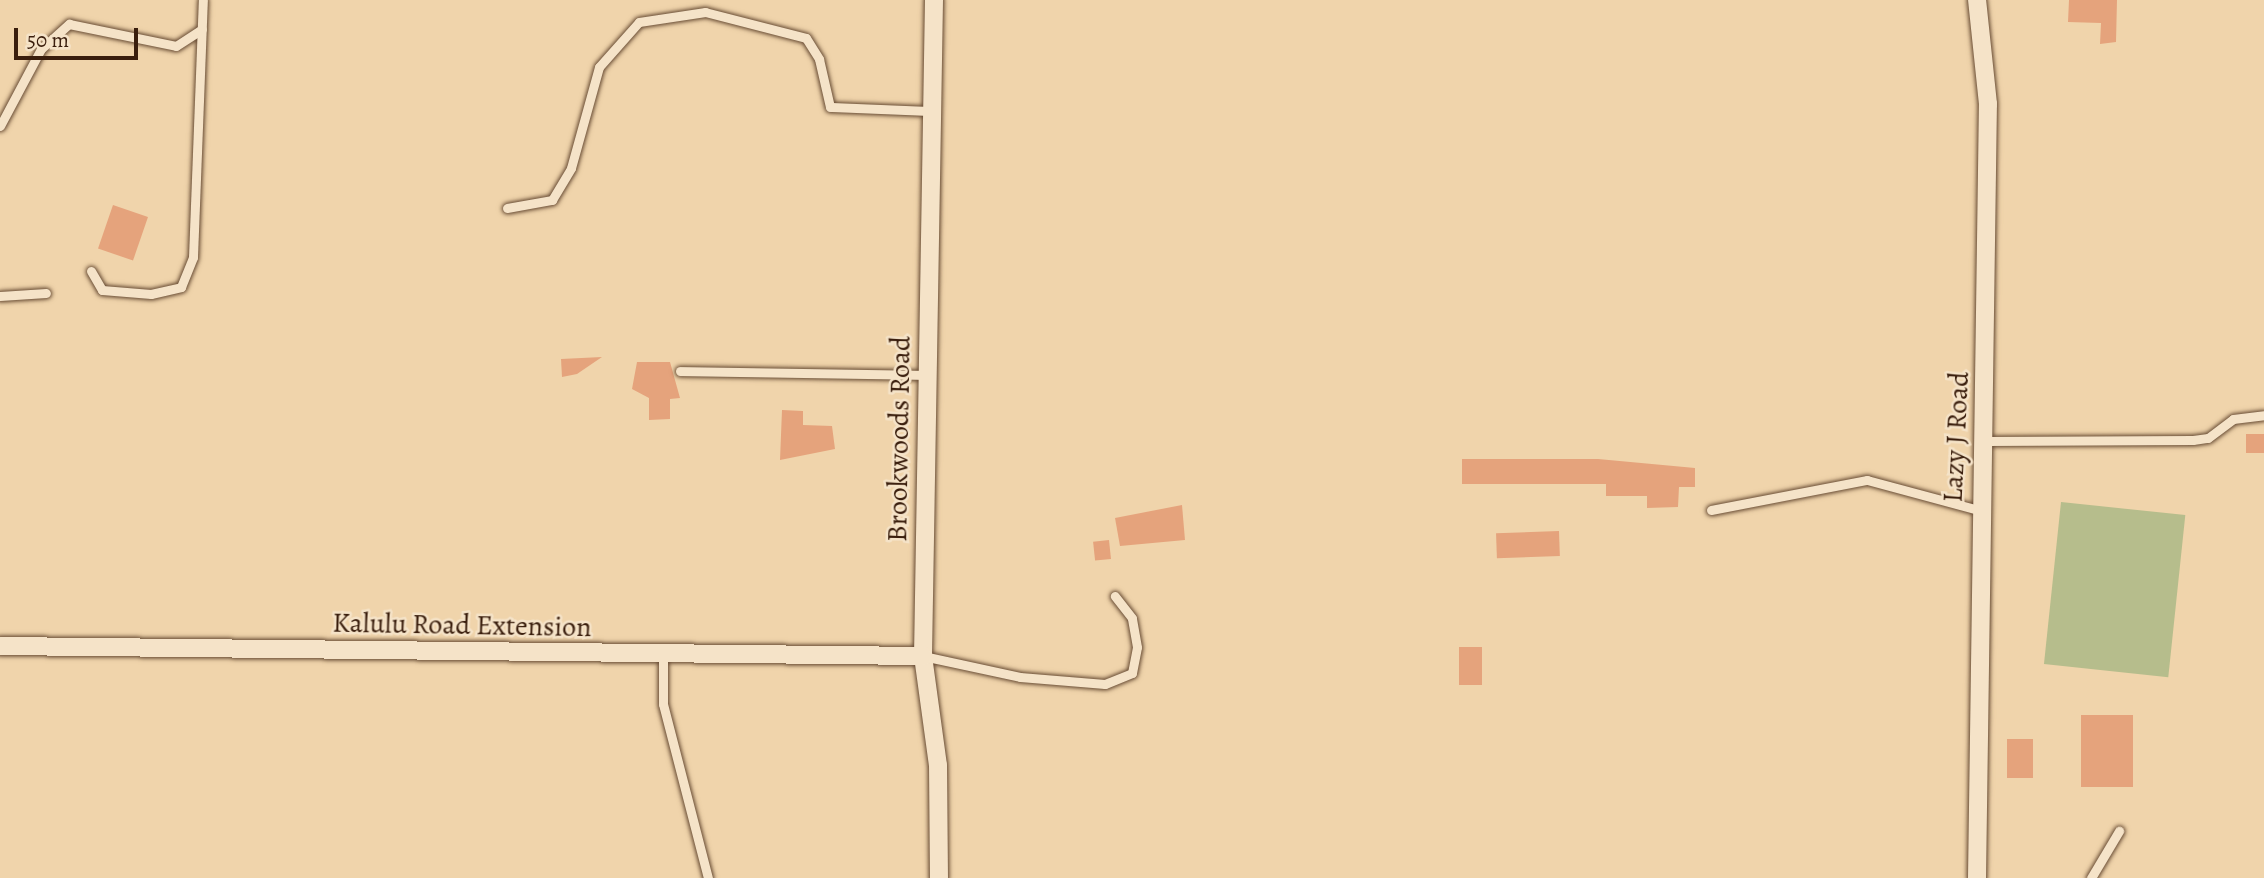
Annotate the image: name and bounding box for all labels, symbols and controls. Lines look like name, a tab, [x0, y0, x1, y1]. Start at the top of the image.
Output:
scale bar	[18, 14, 142, 58]
text: 50 m	[27, 26, 69, 54]
street label: Brookwoods Road	[880, 336, 918, 542]
street label: Lazy J Road	[1936, 371, 1976, 503]
street label: Kalulu Road Extension	[332, 606, 592, 644]

